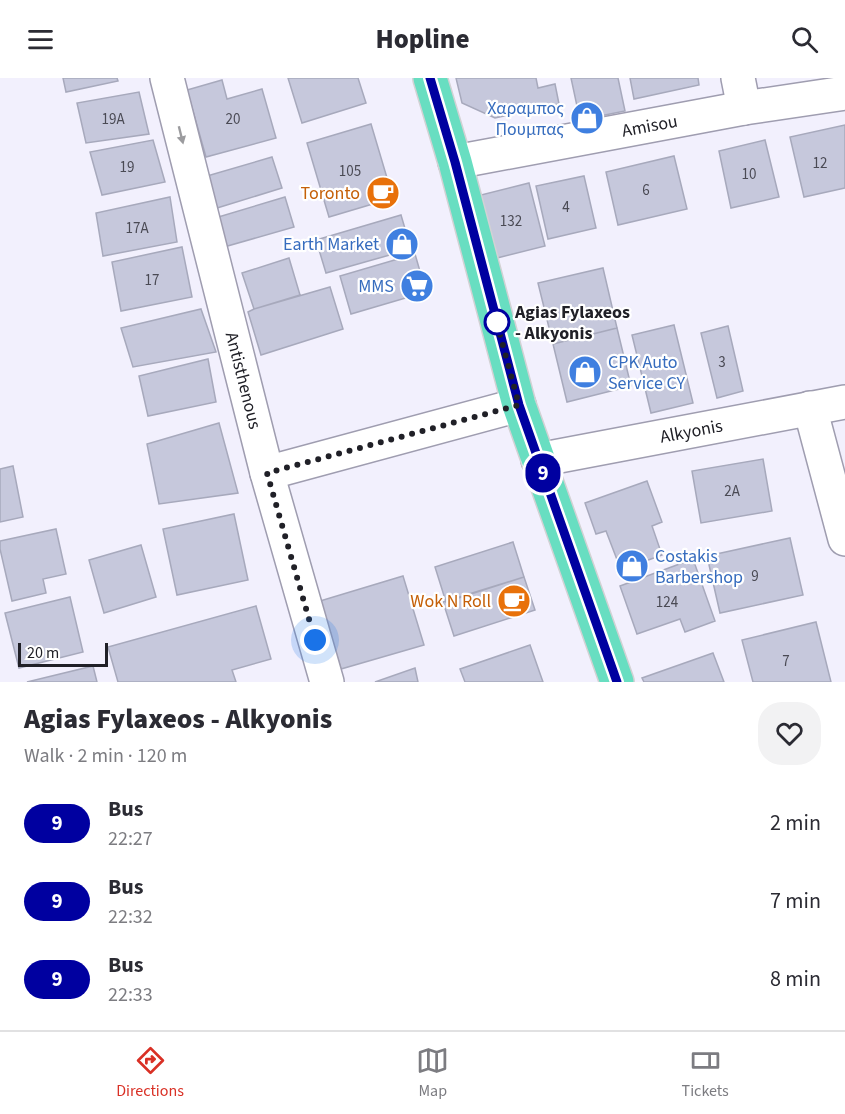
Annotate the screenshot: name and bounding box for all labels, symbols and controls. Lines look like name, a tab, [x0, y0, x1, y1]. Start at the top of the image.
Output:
text: Hopline	[375, 20, 470, 59]
icon: menu	[24, 23, 57, 56]
icon: search	[788, 23, 821, 56]
place label: Χαραμπος Πουμπας	[487, 96, 564, 142]
shop icon: Χαραμπος Πουμπας	[569, 100, 605, 136]
house number: 19A	[101, 109, 125, 130]
house number: 20	[226, 109, 240, 130]
street label: Amisou	[620, 109, 680, 144]
one-way arrow	[177, 126, 186, 144]
house number: 12	[813, 153, 827, 174]
house number: 19	[120, 157, 134, 178]
house number: 105	[339, 161, 361, 182]
house number: 10	[742, 164, 756, 185]
cafe icon: Toronto	[365, 175, 401, 211]
house number: 6	[642, 180, 650, 201]
place label: Toronto	[301, 181, 360, 206]
house number: 4	[562, 197, 570, 218]
house number: 132	[500, 211, 522, 232]
house number: 17A	[125, 218, 149, 239]
shop icon: Earth Market	[384, 226, 420, 262]
place label: Earth Market	[283, 232, 379, 257]
supermarket icon: MMS	[399, 268, 435, 304]
house number: 17	[145, 270, 159, 291]
place label: MMS	[358, 274, 394, 299]
place label: Agias Fylaxeos - Alkyonis	[514, 300, 630, 346]
marker: Agias Fylaxeos - Alkyonis	[484, 309, 510, 335]
street label: Antisthenous	[219, 329, 267, 432]
place label: CPK Auto Service CY	[608, 350, 686, 396]
house number: 3	[718, 352, 726, 373]
shop icon: CPK Auto Service CY	[567, 354, 603, 390]
street label: Alkyonis	[658, 413, 725, 450]
line badge: 9	[524, 454, 562, 492]
text: 9	[537, 458, 549, 488]
house number: 2A	[724, 481, 741, 502]
place label: Costakis Barbershop	[655, 544, 743, 590]
shop icon: Costakis Barbershop	[614, 548, 650, 584]
house number: 9	[751, 566, 759, 587]
cafe icon: Wok N Roll	[496, 583, 532, 619]
place label: Wok N Roll	[410, 589, 491, 614]
house number: 124	[656, 592, 679, 613]
your location	[300, 625, 330, 655]
scale bar	[18, 640, 108, 668]
text: 20 m	[27, 642, 59, 664]
house number: 7	[782, 651, 790, 672]
text: Agias Fylaxeos - Alkyonis	[24, 699, 332, 739]
button: heart	[758, 702, 821, 765]
text: Walk · 2 min · 120 m	[24, 742, 187, 770]
text: Bus	[108, 793, 144, 825]
text: 2 min	[770, 807, 821, 839]
text: 9	[51, 808, 63, 838]
text: 22:27	[108, 825, 153, 853]
text: Bus	[108, 871, 144, 903]
text: 7 min	[770, 885, 821, 917]
text: 9	[51, 886, 63, 916]
text: 22:32	[108, 903, 153, 931]
text: Bus	[108, 949, 144, 981]
text: 8 min	[770, 963, 821, 995]
text: 9	[51, 964, 63, 994]
text: 22:33	[108, 981, 153, 1009]
tab: Directions	[116, 1044, 184, 1102]
tab: Map	[416, 1044, 449, 1102]
tab: Tickets	[682, 1044, 729, 1102]

